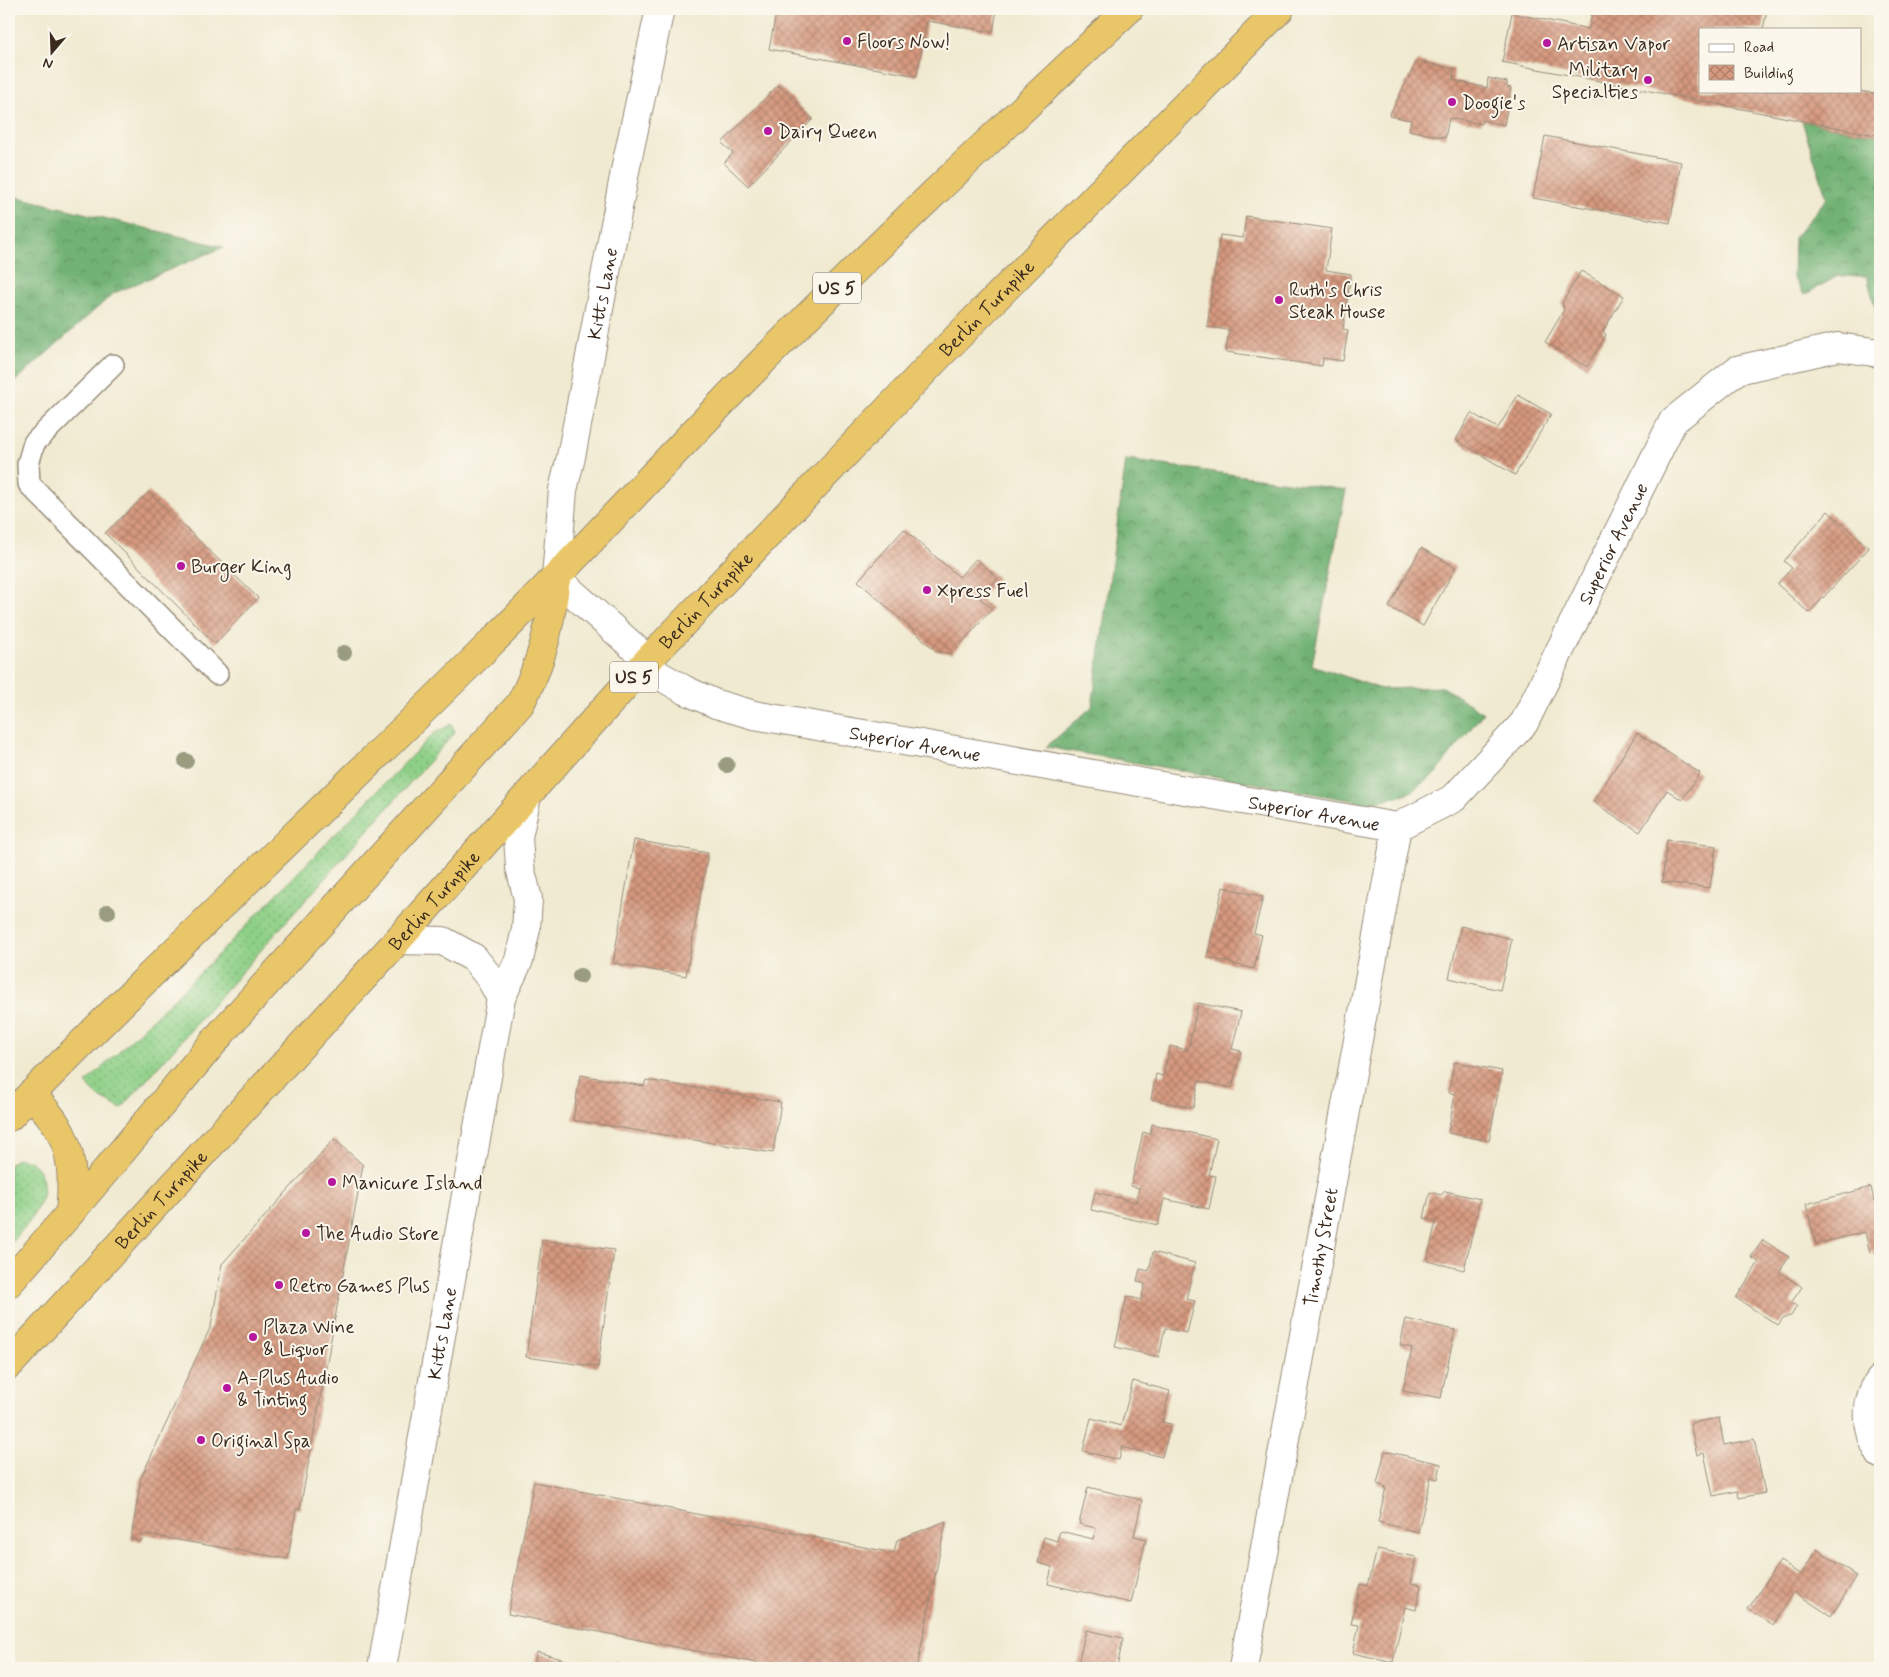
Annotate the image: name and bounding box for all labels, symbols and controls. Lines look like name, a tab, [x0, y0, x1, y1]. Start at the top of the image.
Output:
north arrow	[28, 28, 78, 78]
legend	[1699, 28, 1862, 92]
place label: Floors Now!	[857, 30, 950, 55]
place label: Artisan Vapor	[1557, 32, 1670, 57]
marker: Floors Now!	[841, 35, 853, 47]
marker: Artisan Vapor	[1541, 37, 1553, 49]
text: Road	[1744, 38, 1774, 58]
text: N	[41, 53, 55, 73]
place label: Military Specialties	[1552, 58, 1639, 105]
text: Building	[1744, 64, 1794, 85]
marker: Military Specialties	[1642, 74, 1654, 86]
place label: Doogie's	[1462, 91, 1526, 119]
marker: Doogie's	[1446, 96, 1458, 108]
place label: Dairy Queen	[778, 120, 877, 145]
marker: Dairy Queen	[762, 125, 774, 137]
street label: Kitts Lane	[582, 245, 624, 342]
street label: Berlin Turnpike	[934, 255, 1041, 363]
road number: US 5	[813, 272, 861, 304]
place label: Ruth's Chris Steak House	[1289, 278, 1386, 325]
marker: Ruth's Chris Steak House	[1273, 294, 1285, 306]
street label: Superior Avenue	[1573, 479, 1655, 609]
street label: Berlin Turnpike	[654, 546, 760, 655]
place label: Burger King	[191, 555, 292, 582]
marker: Burger King	[175, 560, 187, 572]
place label: Xpress Fuel	[937, 579, 1029, 604]
marker: Xpress Fuel	[921, 584, 933, 596]
road number: US 5	[610, 662, 658, 692]
street label: Superior Avenue	[847, 721, 982, 768]
street label: Superior Avenue	[1246, 790, 1381, 838]
street label: Berlin Turnpike	[383, 845, 487, 956]
street label: Berlin Turnpike	[110, 1145, 214, 1255]
place label: Manicure Island	[342, 1171, 482, 1196]
marker: Manicure Island	[326, 1176, 338, 1188]
street label: Timothy Street	[1298, 1186, 1345, 1309]
place label: The Audio Store	[316, 1222, 439, 1247]
marker: The Audio Store	[300, 1227, 312, 1239]
place label: Retro Games Plus	[289, 1274, 430, 1299]
marker: Retro Games Plus	[273, 1279, 285, 1291]
street label: Kitts Lane	[422, 1285, 463, 1382]
place label: Plaza Wine & Liquor	[263, 1315, 355, 1362]
marker: Plaza Wine & Liquor	[247, 1331, 259, 1343]
place label: A-Plus Audio & Tinting	[237, 1366, 339, 1416]
marker: A-Plus Audio & Tinting	[221, 1382, 233, 1394]
place label: Original Spa	[211, 1429, 310, 1457]
marker: Original Spa	[195, 1434, 207, 1446]

